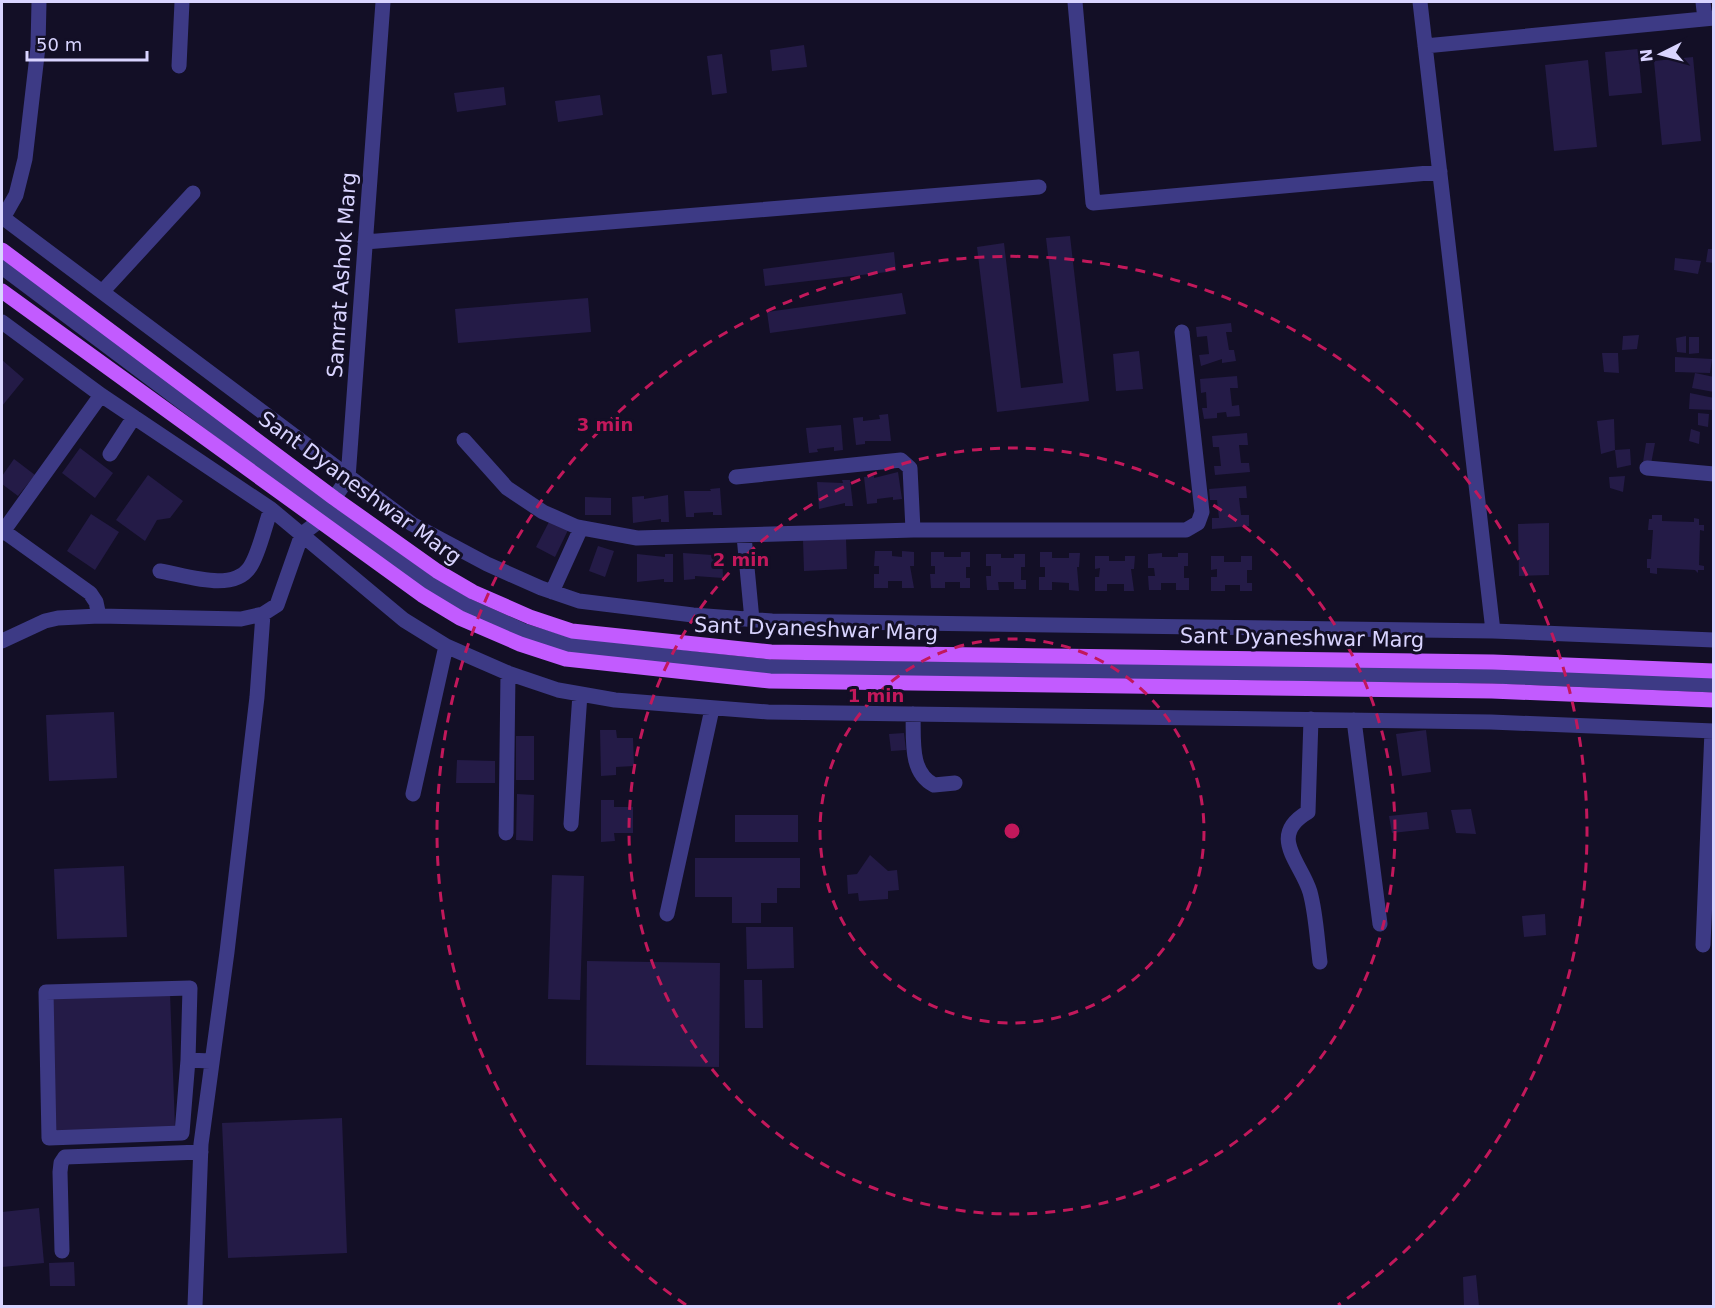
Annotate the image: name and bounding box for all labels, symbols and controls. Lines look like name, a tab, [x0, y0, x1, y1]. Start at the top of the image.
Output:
scale bar	[27, 24, 147, 62]
north arrow	[1631, 24, 1691, 84]
text: 50 m	[36, 34, 82, 55]
text: N	[1636, 48, 1657, 63]
street label: Samrat Ashok Marg	[323, 171, 361, 379]
street label: Sant Dyaneshwar Marg	[254, 406, 466, 570]
text: 3 min	[577, 414, 633, 435]
text: 2 min	[713, 549, 769, 570]
street label: Sant Dyaneshwar Marg	[693, 613, 939, 645]
street label: Sant Dyaneshwar Marg	[1180, 624, 1424, 652]
text: 1 min	[848, 685, 904, 706]
centre of rings	[1002, 821, 1022, 841]

